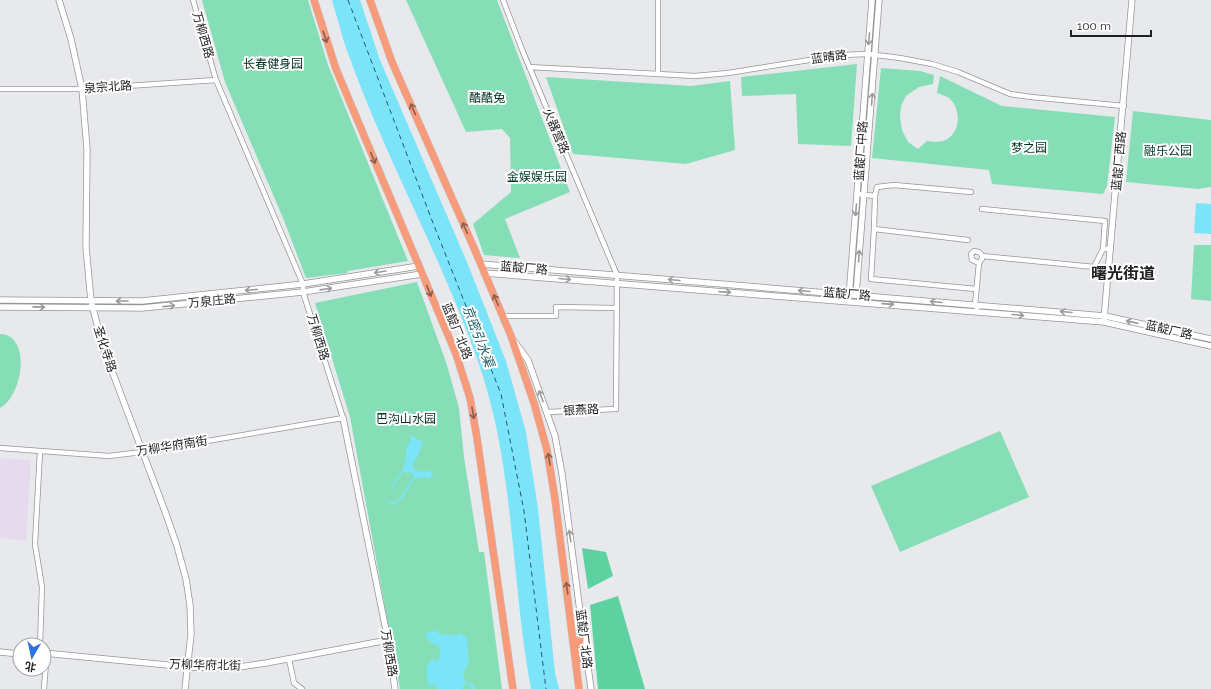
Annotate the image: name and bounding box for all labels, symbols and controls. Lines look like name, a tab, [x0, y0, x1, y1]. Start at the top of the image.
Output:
street label: 万柳西路	[190, 10, 216, 60]
scale bar	[1071, 12, 1151, 38]
text: 100 m	[1077, 19, 1111, 33]
one-way arrow	[322, 31, 330, 43]
one-way arrow	[866, 32, 873, 45]
street label: 蓝晴路	[810, 48, 848, 66]
park label: 长春健身园	[243, 57, 303, 71]
street label: 泉宗北路	[84, 78, 132, 96]
park label: 酷酷兔	[469, 91, 505, 105]
one-way arrow	[868, 93, 875, 106]
one-way arrow	[409, 104, 416, 116]
street label: 火器营路	[540, 106, 572, 156]
street label: 蓝靛厂中路	[852, 121, 870, 181]
street label: 蓝靛厂西路	[1109, 130, 1129, 192]
park label: 梦之园	[1011, 141, 1047, 155]
park label: 融乐公园	[1144, 144, 1192, 158]
one-way arrow	[370, 152, 377, 164]
park label: 金娱娱乐园	[507, 170, 567, 184]
one-way arrow	[852, 203, 860, 216]
one-way arrow	[461, 223, 468, 235]
one-way arrow	[856, 250, 863, 263]
street label: 蓝靛厂路	[499, 259, 549, 277]
district label: 曙光街道	[1091, 264, 1155, 283]
one-way arrow	[374, 268, 387, 276]
one-way arrow	[558, 276, 571, 283]
one-way arrow	[668, 276, 681, 283]
one-way arrow	[426, 284, 433, 296]
one-way arrow	[319, 285, 332, 293]
street label: 蓝靛厂路	[822, 285, 872, 303]
one-way arrow	[245, 286, 258, 294]
one-way arrow	[798, 287, 811, 294]
one-way arrow	[718, 288, 731, 295]
street label: 万泉庄路	[187, 292, 237, 310]
one-way arrow	[491, 294, 499, 306]
one-way arrow	[116, 297, 129, 305]
one-way arrow	[930, 298, 943, 305]
street label: 蓝靛厂北路	[439, 301, 475, 361]
one-way arrow	[881, 301, 894, 308]
one-way arrow	[162, 302, 175, 309]
one-way arrow	[32, 303, 45, 311]
water label: 京密引水渠	[460, 303, 498, 371]
one-way arrow	[1060, 309, 1073, 316]
one-way arrow	[1011, 311, 1024, 318]
street label: 万柳西路	[304, 312, 332, 362]
one-way arrow	[1126, 317, 1139, 325]
street label: 蓝靛厂路	[1144, 318, 1194, 342]
street label: 圣化寺路	[91, 324, 119, 374]
one-way arrow	[537, 389, 544, 402]
street label: 银燕路	[563, 402, 599, 418]
one-way arrow	[469, 406, 477, 419]
park label: 巴沟山水园	[376, 412, 436, 426]
street label: 万柳华府南街	[135, 433, 209, 459]
one-way arrow	[545, 453, 553, 466]
one-way arrow	[566, 530, 574, 543]
one-way arrow	[563, 582, 570, 595]
street label: 蓝靛厂北路	[573, 608, 595, 670]
street label: 万柳西路	[378, 628, 400, 678]
north arrow	[12, 637, 52, 677]
street label: 万柳华府北街	[169, 657, 241, 673]
text: 北	[24, 659, 37, 674]

